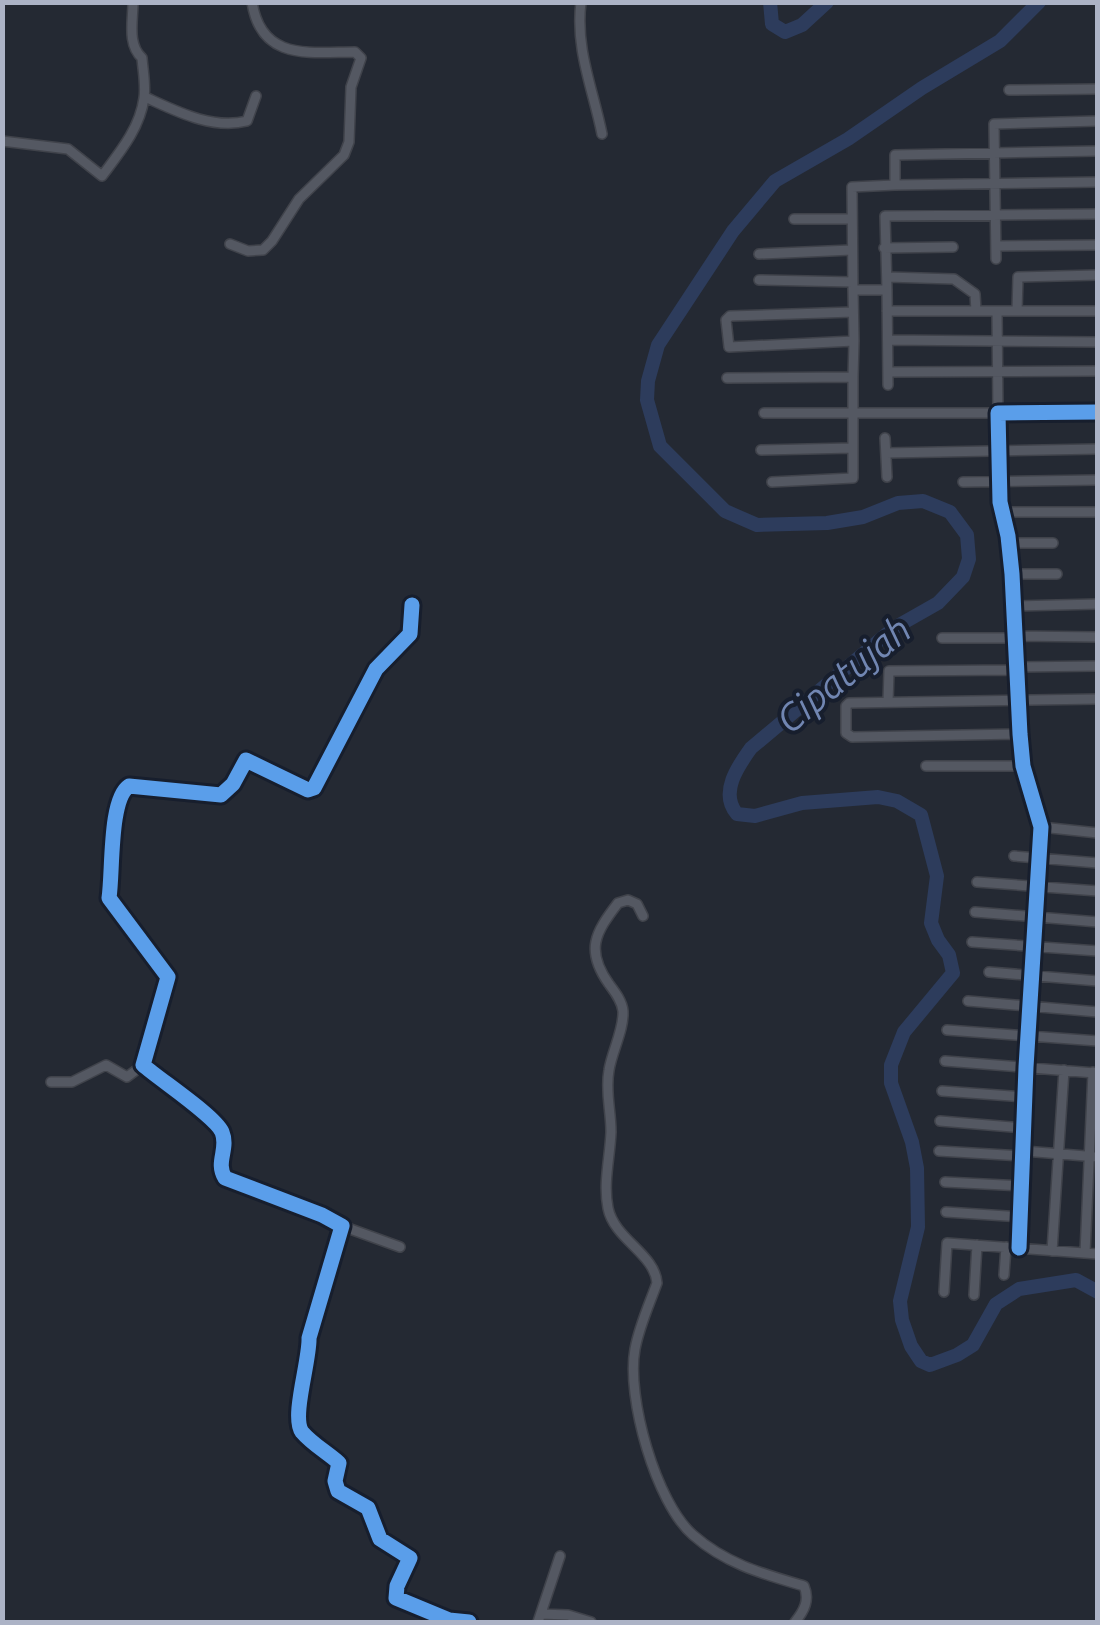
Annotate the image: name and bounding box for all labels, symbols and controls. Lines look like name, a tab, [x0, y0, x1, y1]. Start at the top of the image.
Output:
water label: Cipatujah	[767, 607, 919, 741]

